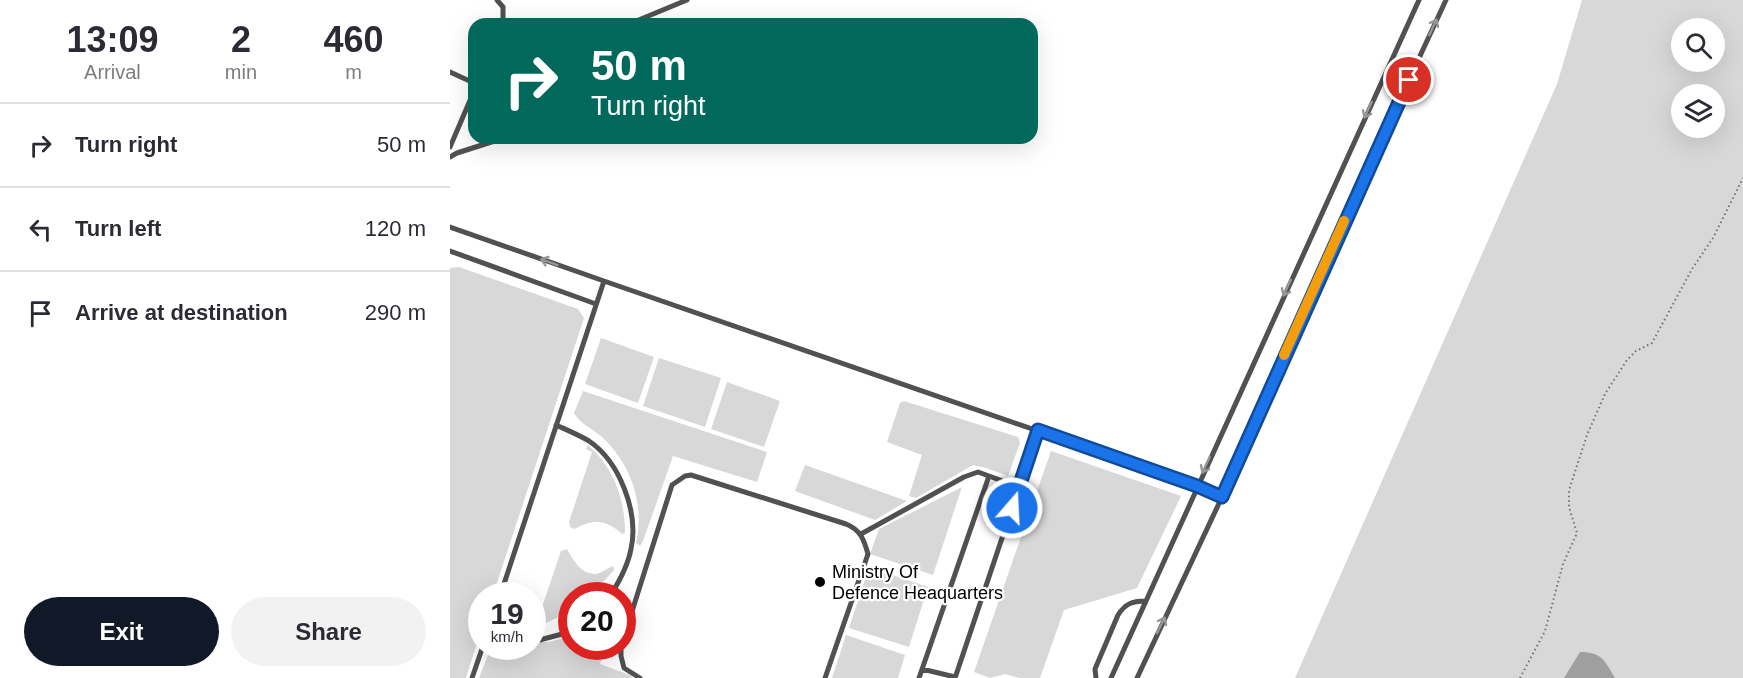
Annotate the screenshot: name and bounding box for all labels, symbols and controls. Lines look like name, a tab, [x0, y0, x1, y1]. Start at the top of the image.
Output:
one-way arrow	[1428, 18, 1440, 36]
map controls	[1671, 18, 1725, 138]
button: search	[1671, 18, 1725, 72]
text: 13:09	[66, 19, 158, 60]
text: 2	[231, 19, 251, 60]
text: 460	[323, 19, 384, 60]
icon: right	[492, 42, 570, 120]
text: 50 m	[591, 42, 687, 89]
pin	[1383, 54, 1434, 105]
text: Arrival	[84, 61, 141, 83]
text: min	[225, 61, 257, 83]
text: m	[345, 61, 362, 83]
icon: arrive	[1392, 63, 1425, 96]
button: layers	[1671, 84, 1725, 138]
text: Turn right	[591, 91, 706, 121]
one-way arrow	[1362, 101, 1374, 119]
icon: right	[24, 129, 57, 162]
text: Turn right	[75, 132, 177, 157]
text: 50 m	[377, 132, 426, 157]
icon: left	[24, 213, 57, 246]
text: Turn left	[75, 216, 161, 241]
text: 120 m	[365, 216, 426, 241]
one-way arrow	[540, 255, 559, 266]
one-way arrow	[1281, 278, 1293, 296]
icon: arrive	[24, 297, 57, 330]
text: Arrive at destination	[75, 300, 288, 325]
text: 290 m	[365, 300, 426, 325]
one-way arrow	[1200, 456, 1211, 474]
position arrow	[980, 476, 1044, 540]
place label: Ministry Of Defence Heaquarters	[832, 562, 1003, 603]
marker: Ministry Of Defence Heaquarters	[813, 575, 827, 589]
speed limit sign: 20	[558, 582, 636, 660]
button: Exit	[24, 597, 219, 666]
button: Share	[231, 597, 426, 666]
text: 19	[490, 597, 524, 630]
one-way arrow	[1155, 616, 1167, 634]
text: km/h	[491, 628, 523, 645]

